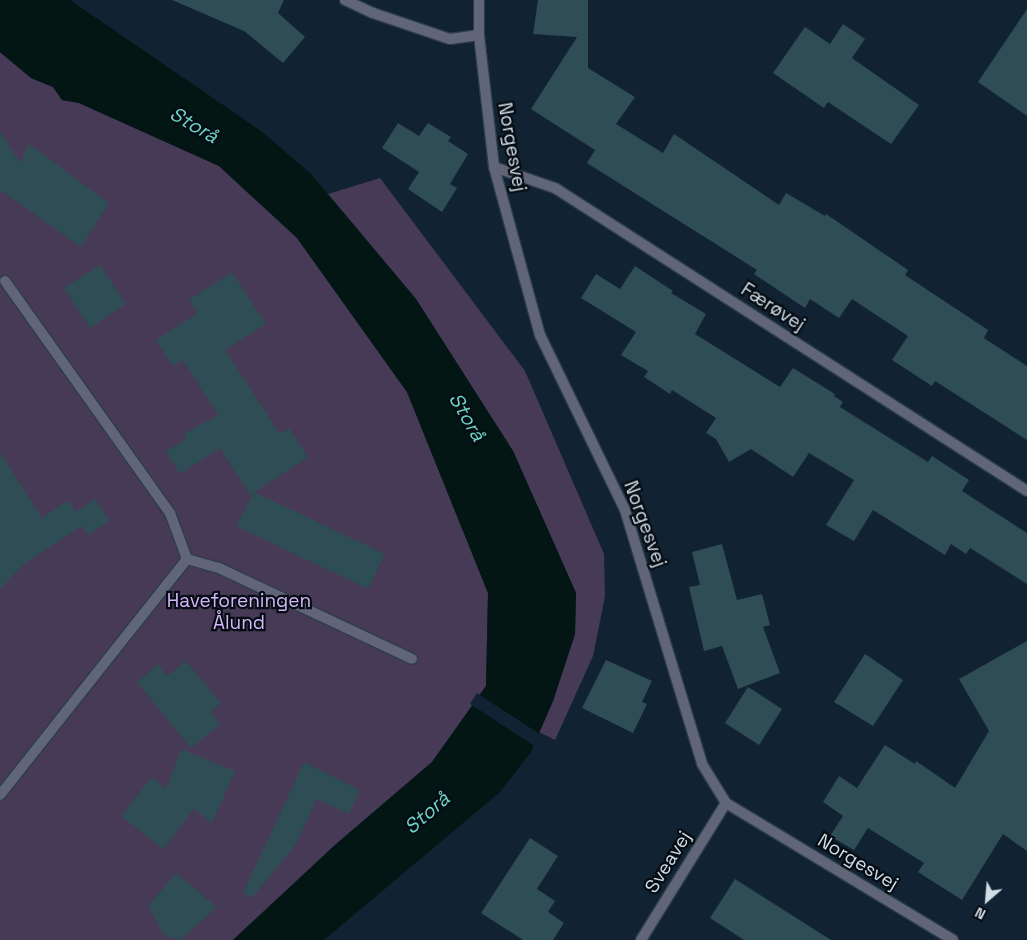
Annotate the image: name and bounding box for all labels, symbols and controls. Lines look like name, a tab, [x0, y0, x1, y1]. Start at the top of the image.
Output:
street label: Norgesvej	[493, 101, 531, 193]
water label: Storå	[165, 102, 223, 148]
street label: Færøvej	[737, 278, 809, 336]
water label: Storå	[444, 388, 490, 446]
street label: Norgesvej	[619, 478, 671, 570]
park label: Haveforeningen Ålund	[167, 590, 311, 634]
water label: Storå	[399, 787, 455, 839]
street label: Sveavej	[640, 827, 696, 897]
street label: Norgesvej	[814, 829, 902, 895]
north arrow	[962, 875, 1012, 925]
text: N	[972, 903, 988, 924]

